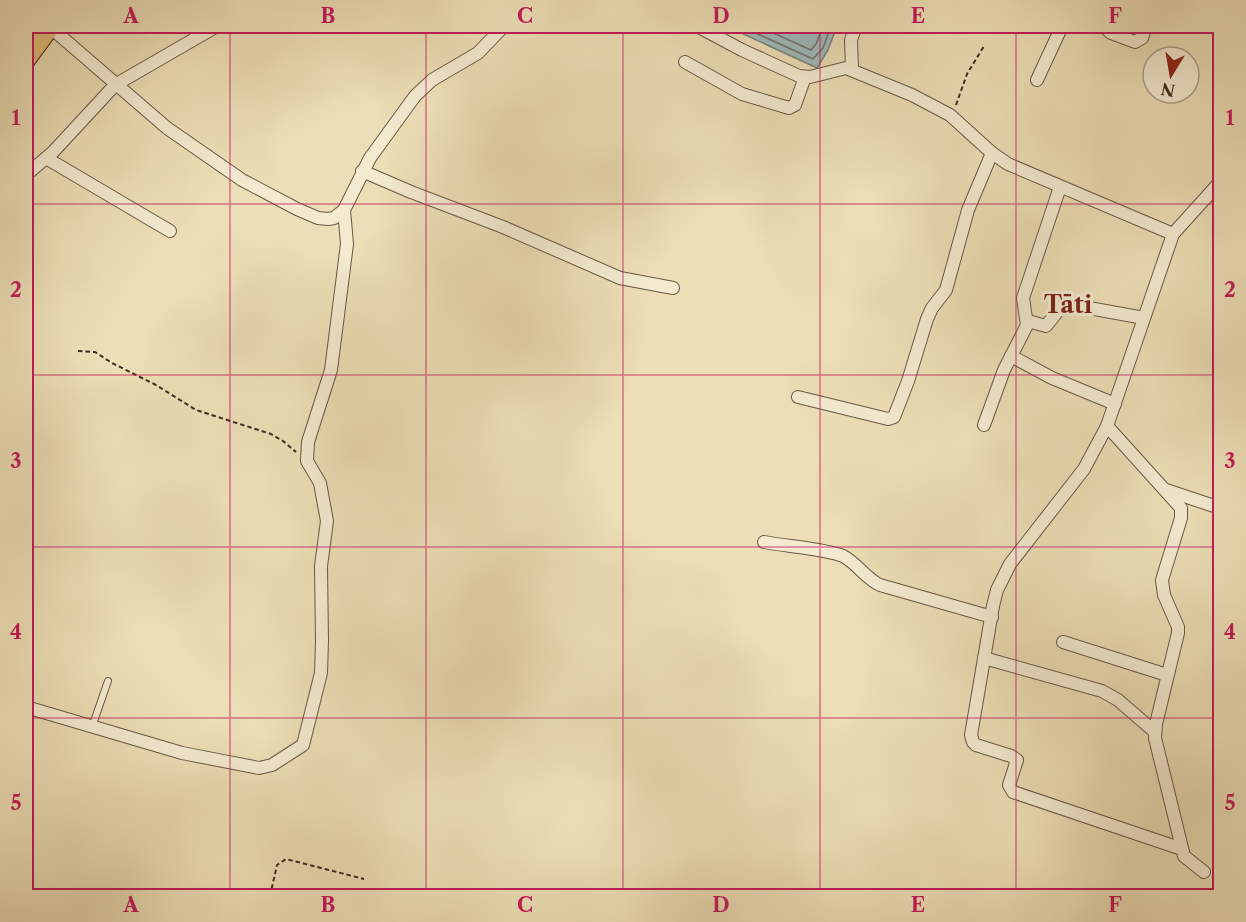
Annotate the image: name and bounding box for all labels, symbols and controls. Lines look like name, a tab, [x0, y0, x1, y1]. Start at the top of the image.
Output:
text: A	[122, 4, 139, 28]
text: B	[321, 4, 336, 28]
text: C	[517, 4, 533, 28]
text: D	[712, 4, 730, 28]
text: E	[911, 4, 925, 28]
text: F	[1108, 4, 1122, 28]
north arrow	[1141, 45, 1201, 105]
text: N	[1159, 79, 1177, 101]
text: 1	[12, 106, 21, 130]
text: 1	[1226, 106, 1235, 130]
text: 2	[10, 278, 22, 302]
text: 2	[1224, 278, 1236, 302]
district label: Tāti	[1044, 290, 1093, 319]
text: 3	[10, 449, 22, 473]
text: 3	[1224, 449, 1236, 473]
text: 4	[10, 620, 22, 644]
text: 4	[1224, 620, 1236, 644]
text: 5	[10, 791, 22, 815]
text: 5	[1224, 791, 1236, 815]
text: A	[122, 893, 139, 917]
text: B	[321, 893, 336, 917]
text: C	[517, 893, 533, 917]
text: D	[712, 893, 730, 917]
text: E	[911, 893, 925, 917]
text: F	[1108, 893, 1122, 917]

